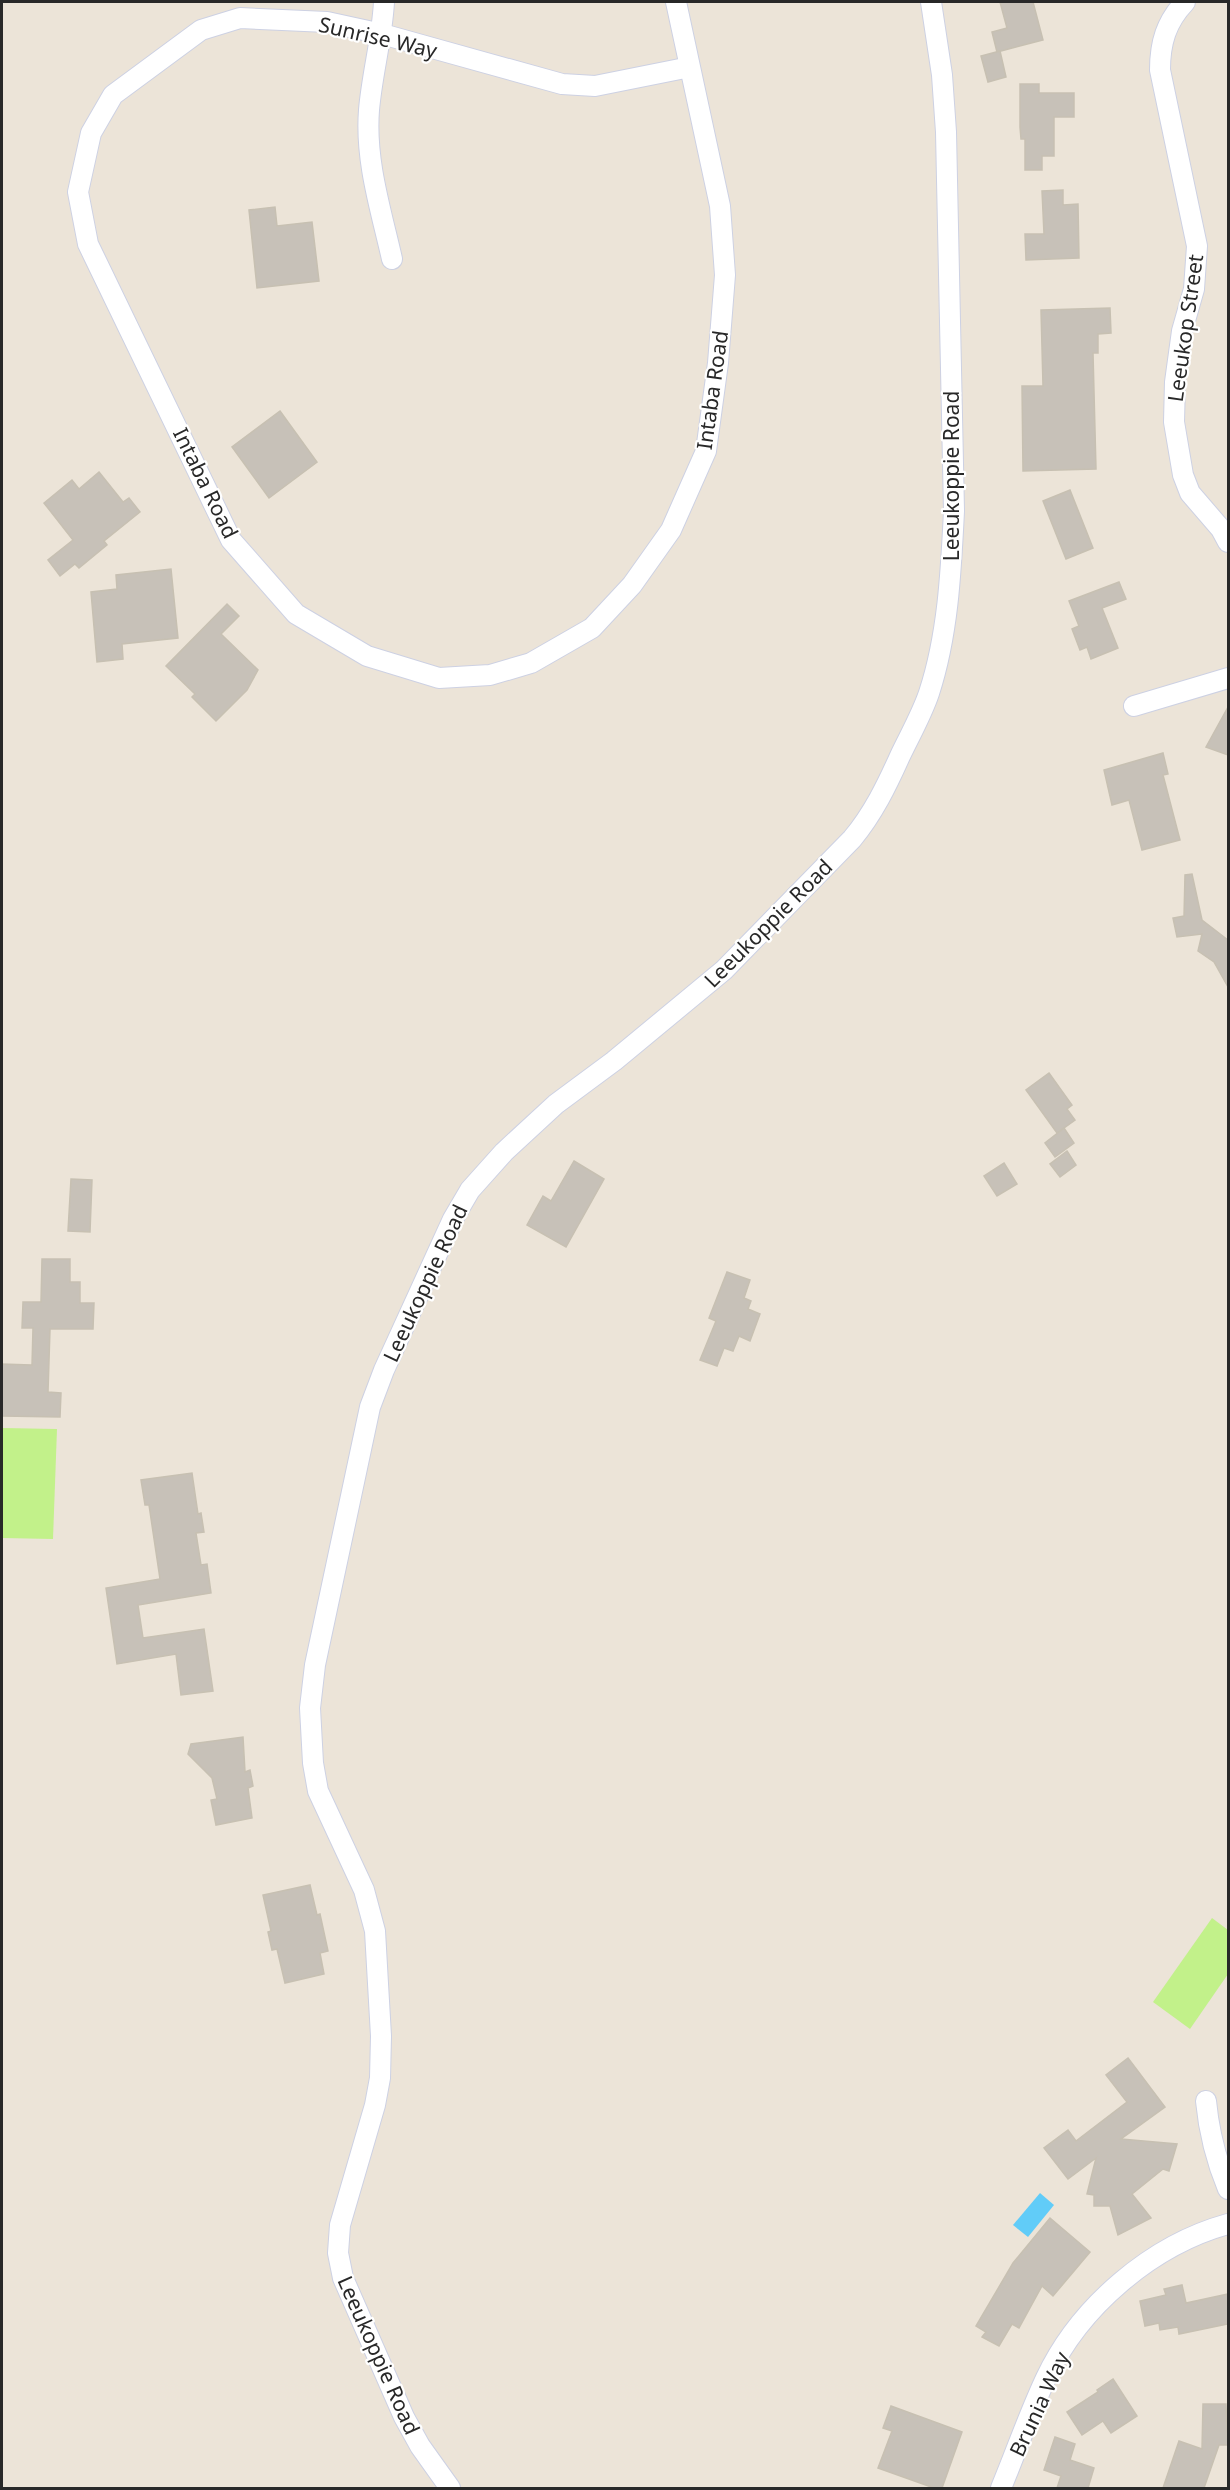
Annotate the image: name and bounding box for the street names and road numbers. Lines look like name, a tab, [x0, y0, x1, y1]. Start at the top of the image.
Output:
street label: Sunrise Way	[316, 10, 440, 64]
street label: Leeukop Street	[1161, 252, 1209, 404]
street label: Intaba Road	[690, 329, 734, 451]
street label: Leeukoppie Road	[937, 391, 965, 561]
street label: Intaba Road	[167, 423, 245, 543]
street label: Leeukoppie Road	[698, 853, 838, 993]
street label: Leeukoppie Road	[376, 1200, 474, 1366]
street label: Leeukoppie Road	[332, 2271, 426, 2439]
street label: Brunia Way	[1003, 2347, 1076, 2461]

